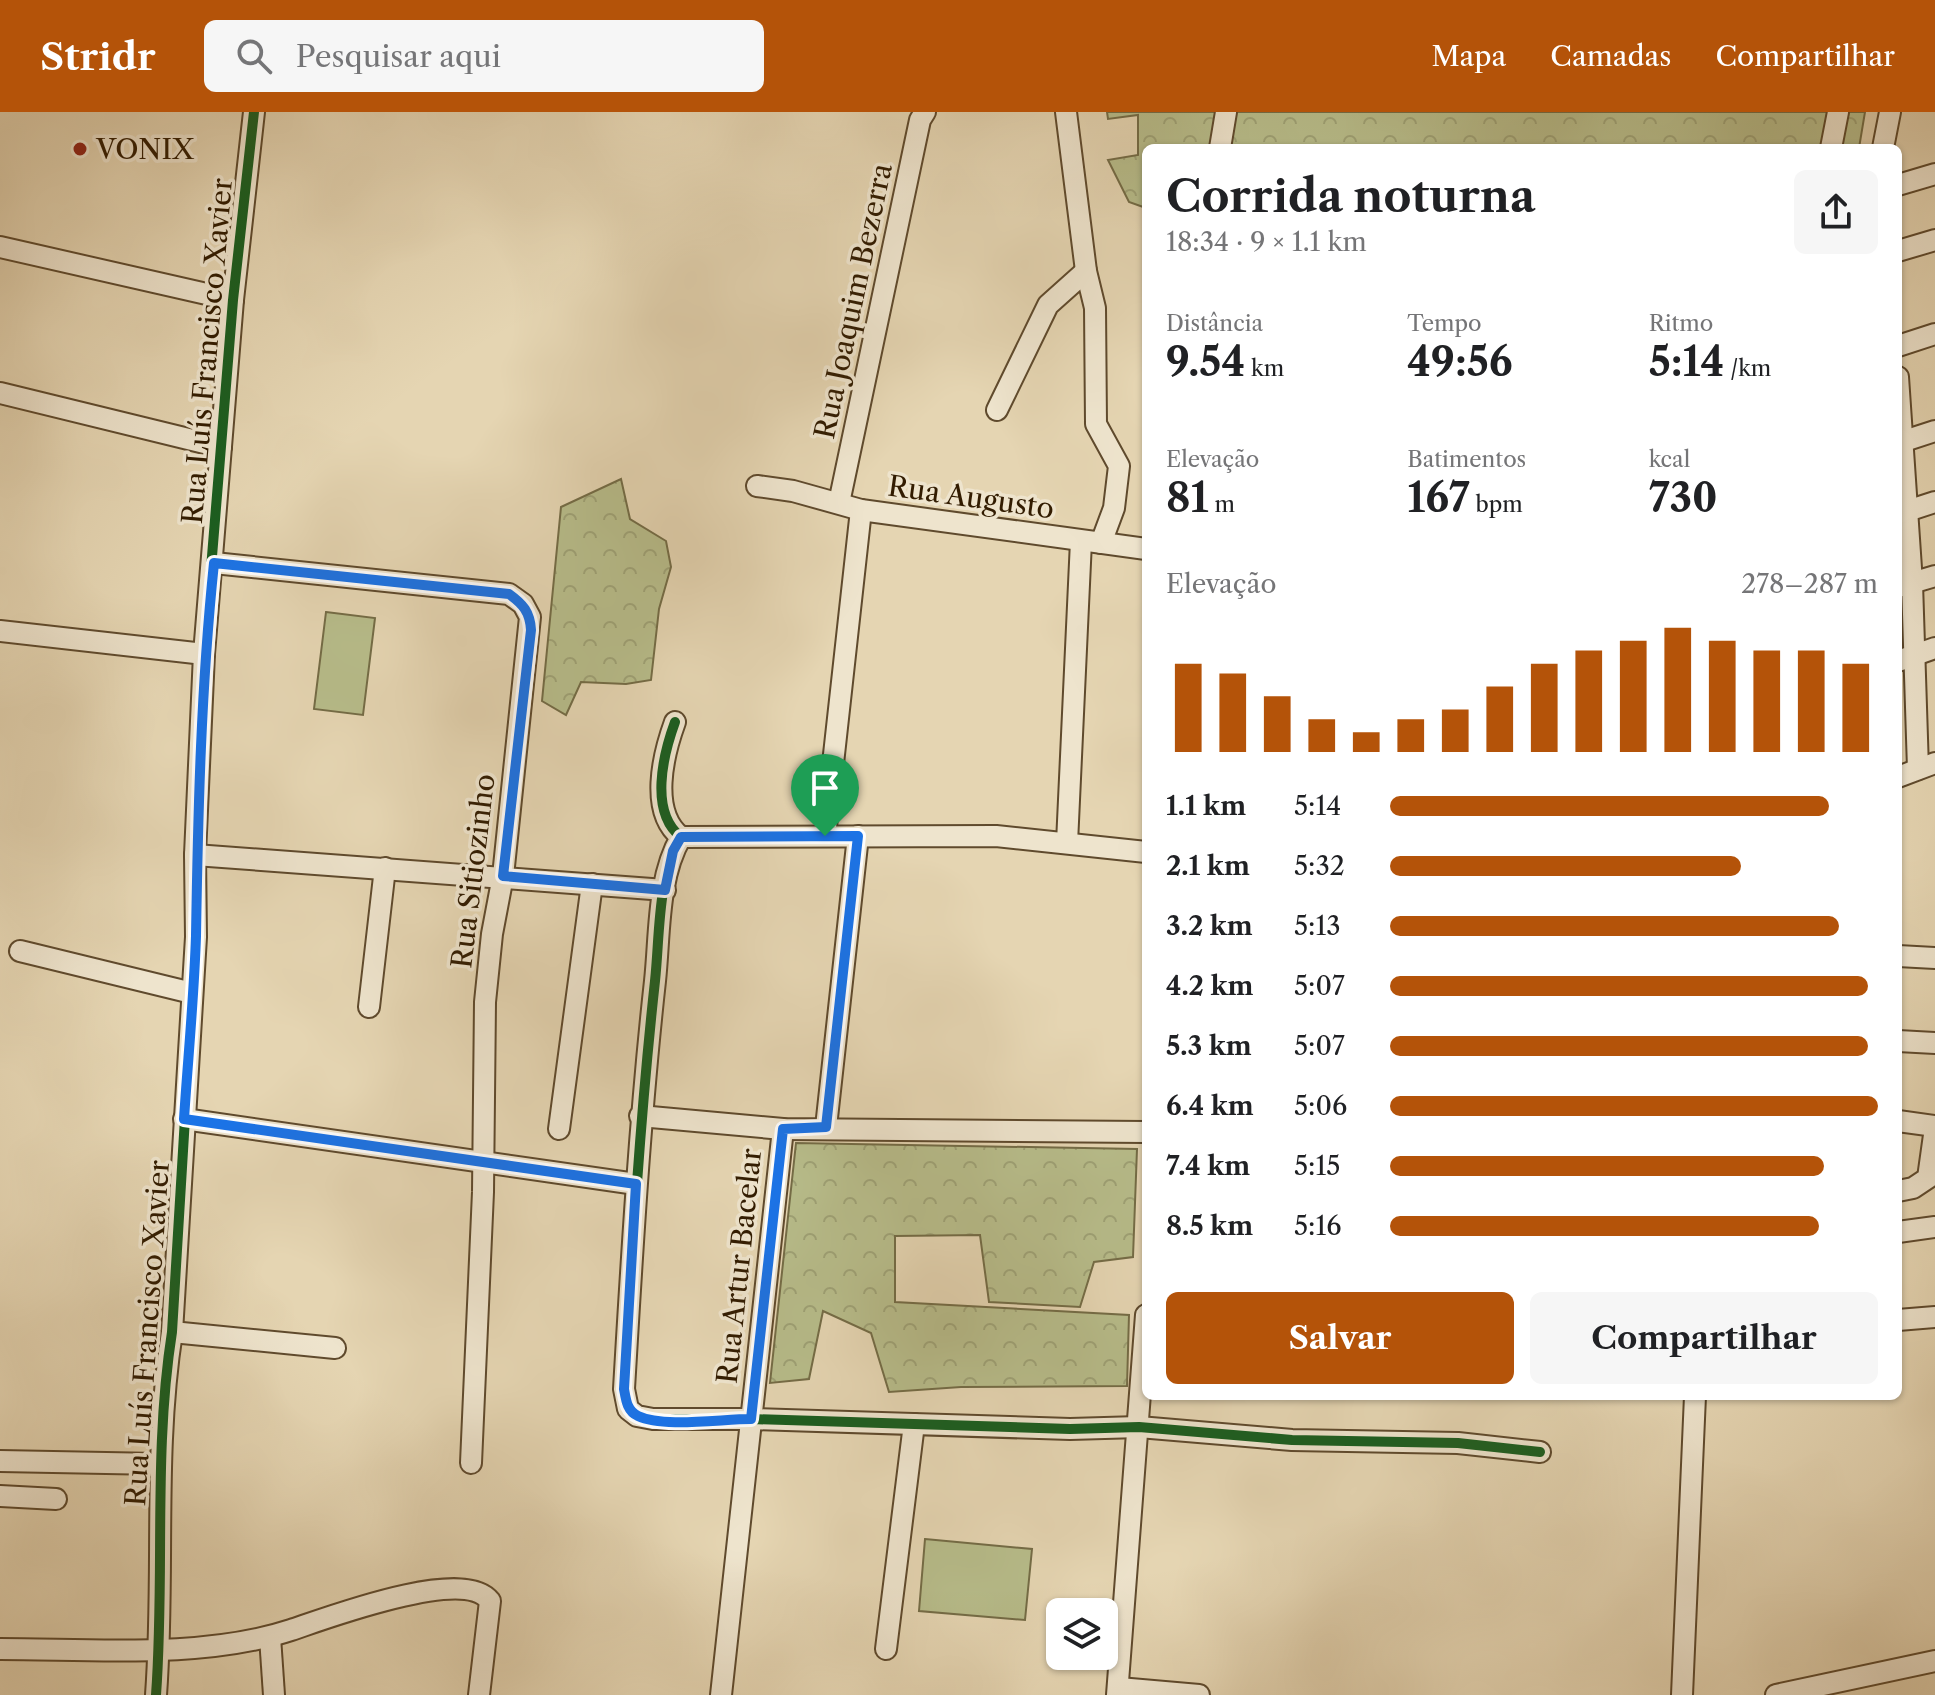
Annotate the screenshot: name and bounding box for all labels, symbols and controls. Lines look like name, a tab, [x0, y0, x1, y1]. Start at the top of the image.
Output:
search box	[204, 20, 764, 92]
text: Stridr	[40, 33, 156, 80]
icon: search	[232, 34, 276, 78]
text: Pesquisar aqui	[296, 38, 501, 75]
text: Mapa	[1431, 39, 1506, 73]
text: Camadas	[1550, 39, 1672, 73]
text: Compartilhar	[1716, 39, 1895, 73]
place label: VONIX	[95, 132, 195, 166]
marker: VONIX	[71, 140, 89, 158]
street label: Rua Joaquim Bezerra	[807, 160, 899, 442]
text: Corrida noturna	[1166, 169, 1536, 223]
button: share	[1794, 170, 1878, 254]
street label: Rua Luís Francisco Xavier	[175, 177, 239, 525]
text: 18:34 · 9 × 1.1 km	[1166, 226, 1367, 258]
text: Distância	[1166, 310, 1263, 337]
text: Tempo	[1407, 310, 1482, 337]
text: Ritmo	[1649, 310, 1713, 337]
text: 9.54	[1166, 337, 1245, 386]
text: 49:56	[1407, 337, 1513, 386]
text: 5:14	[1649, 337, 1724, 386]
text: km	[1245, 355, 1284, 382]
text: /km	[1724, 355, 1771, 382]
text: Elevação	[1166, 446, 1259, 473]
text: Batimentos	[1407, 446, 1526, 473]
text: kcal	[1649, 446, 1690, 473]
street label: Rua Augusto	[886, 469, 1056, 525]
text: 81	[1166, 473, 1209, 522]
text: 167	[1407, 473, 1470, 522]
text: 730	[1649, 473, 1718, 522]
text: m	[1209, 491, 1235, 518]
text: bpm	[1470, 491, 1523, 518]
text: Elevação	[1166, 568, 1276, 600]
text: 278–287 m	[1741, 568, 1878, 600]
pin	[791, 754, 859, 836]
icon: arrive	[803, 766, 847, 810]
street label: Rua Sitiozinho	[444, 772, 502, 970]
text: 1.1 km	[1166, 790, 1246, 822]
text: 5:14	[1294, 790, 1341, 822]
text: 2.1 km	[1166, 850, 1250, 882]
text: 5:32	[1294, 850, 1345, 882]
text: 3.2 km	[1166, 910, 1253, 942]
text: 5:13	[1294, 910, 1341, 942]
text: 4.2 km	[1166, 970, 1254, 1002]
text: 5:07	[1294, 970, 1345, 1002]
text: 5.3 km	[1166, 1030, 1252, 1062]
text: 5:07	[1294, 1030, 1345, 1062]
text: 6.4 km	[1166, 1090, 1254, 1122]
text: 5:06	[1294, 1090, 1347, 1122]
street label: Rua Artur Bacelar	[710, 1146, 768, 1385]
text: 7.4 km	[1166, 1150, 1250, 1182]
text: 5:15	[1294, 1150, 1340, 1182]
street label: Rua Luís Francisco Xavier	[118, 1159, 176, 1507]
text: 8.5 km	[1166, 1210, 1253, 1242]
text: 5:16	[1294, 1210, 1342, 1242]
button: Salvar	[1166, 1292, 1514, 1384]
button: Compartilhar	[1530, 1292, 1878, 1384]
map controls	[1046, 1598, 1118, 1670]
button: layers	[1046, 1598, 1118, 1670]

